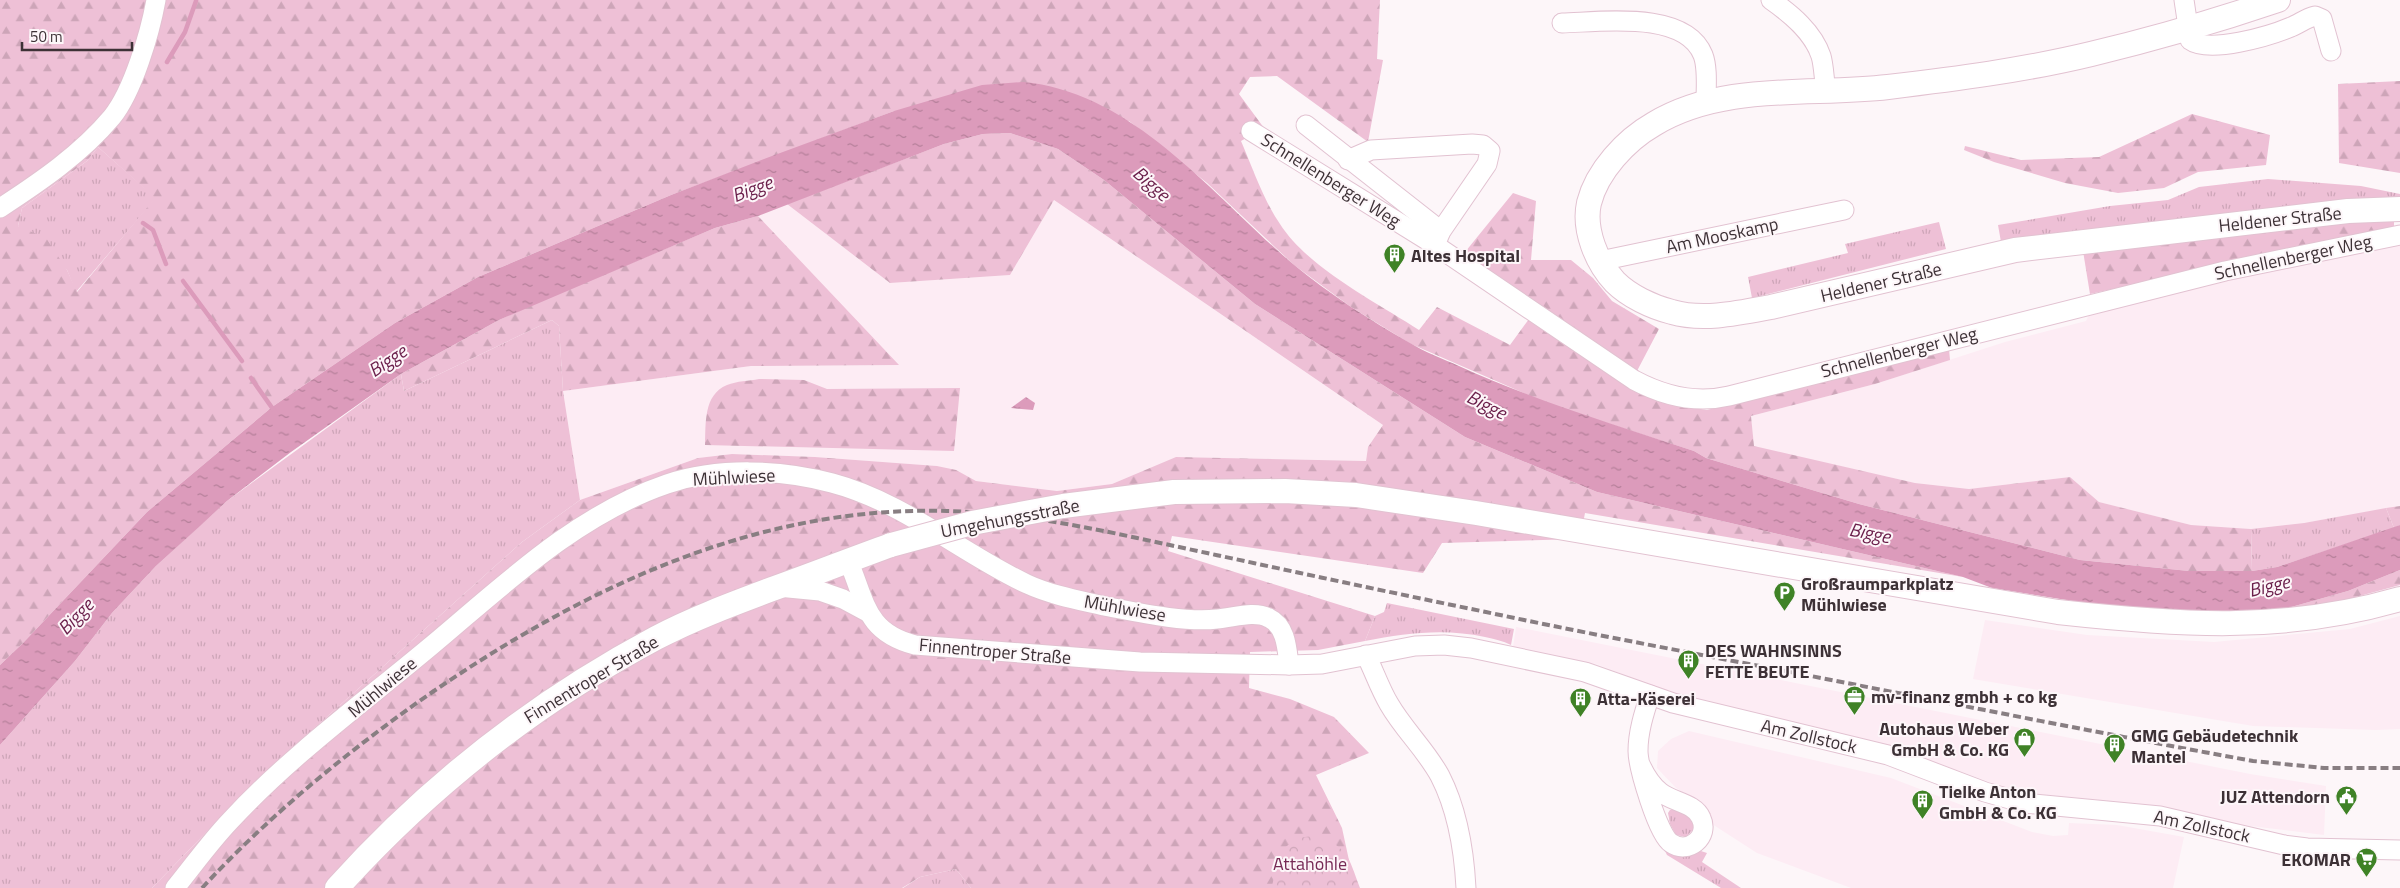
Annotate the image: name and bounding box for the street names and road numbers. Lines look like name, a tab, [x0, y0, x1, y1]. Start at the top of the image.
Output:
street label: Schnellenberger Weg	[1256, 126, 1406, 234]
street label: Heldener Straße	[2217, 199, 2343, 239]
street label: Am Mooskamp	[1663, 210, 1781, 260]
street label: Schnellenberger Weg	[2212, 227, 2374, 287]
street label: Heldener Straße	[1818, 255, 1944, 309]
street label: Schnellenberger Weg	[1818, 320, 1980, 384]
street label: Mühlwiese	[692, 461, 776, 493]
street label: Umgehungsstraße	[938, 491, 1082, 545]
street label: Mühlwiese	[1082, 588, 1168, 628]
street label: Finnentroper Straße	[519, 628, 663, 730]
street label: Finnentroper Straße	[918, 631, 1072, 671]
street label: Mühlwiese	[342, 650, 422, 724]
street label: Am Zollstock	[1758, 712, 1860, 760]
street label: Am Zollstock	[2151, 803, 2253, 849]

